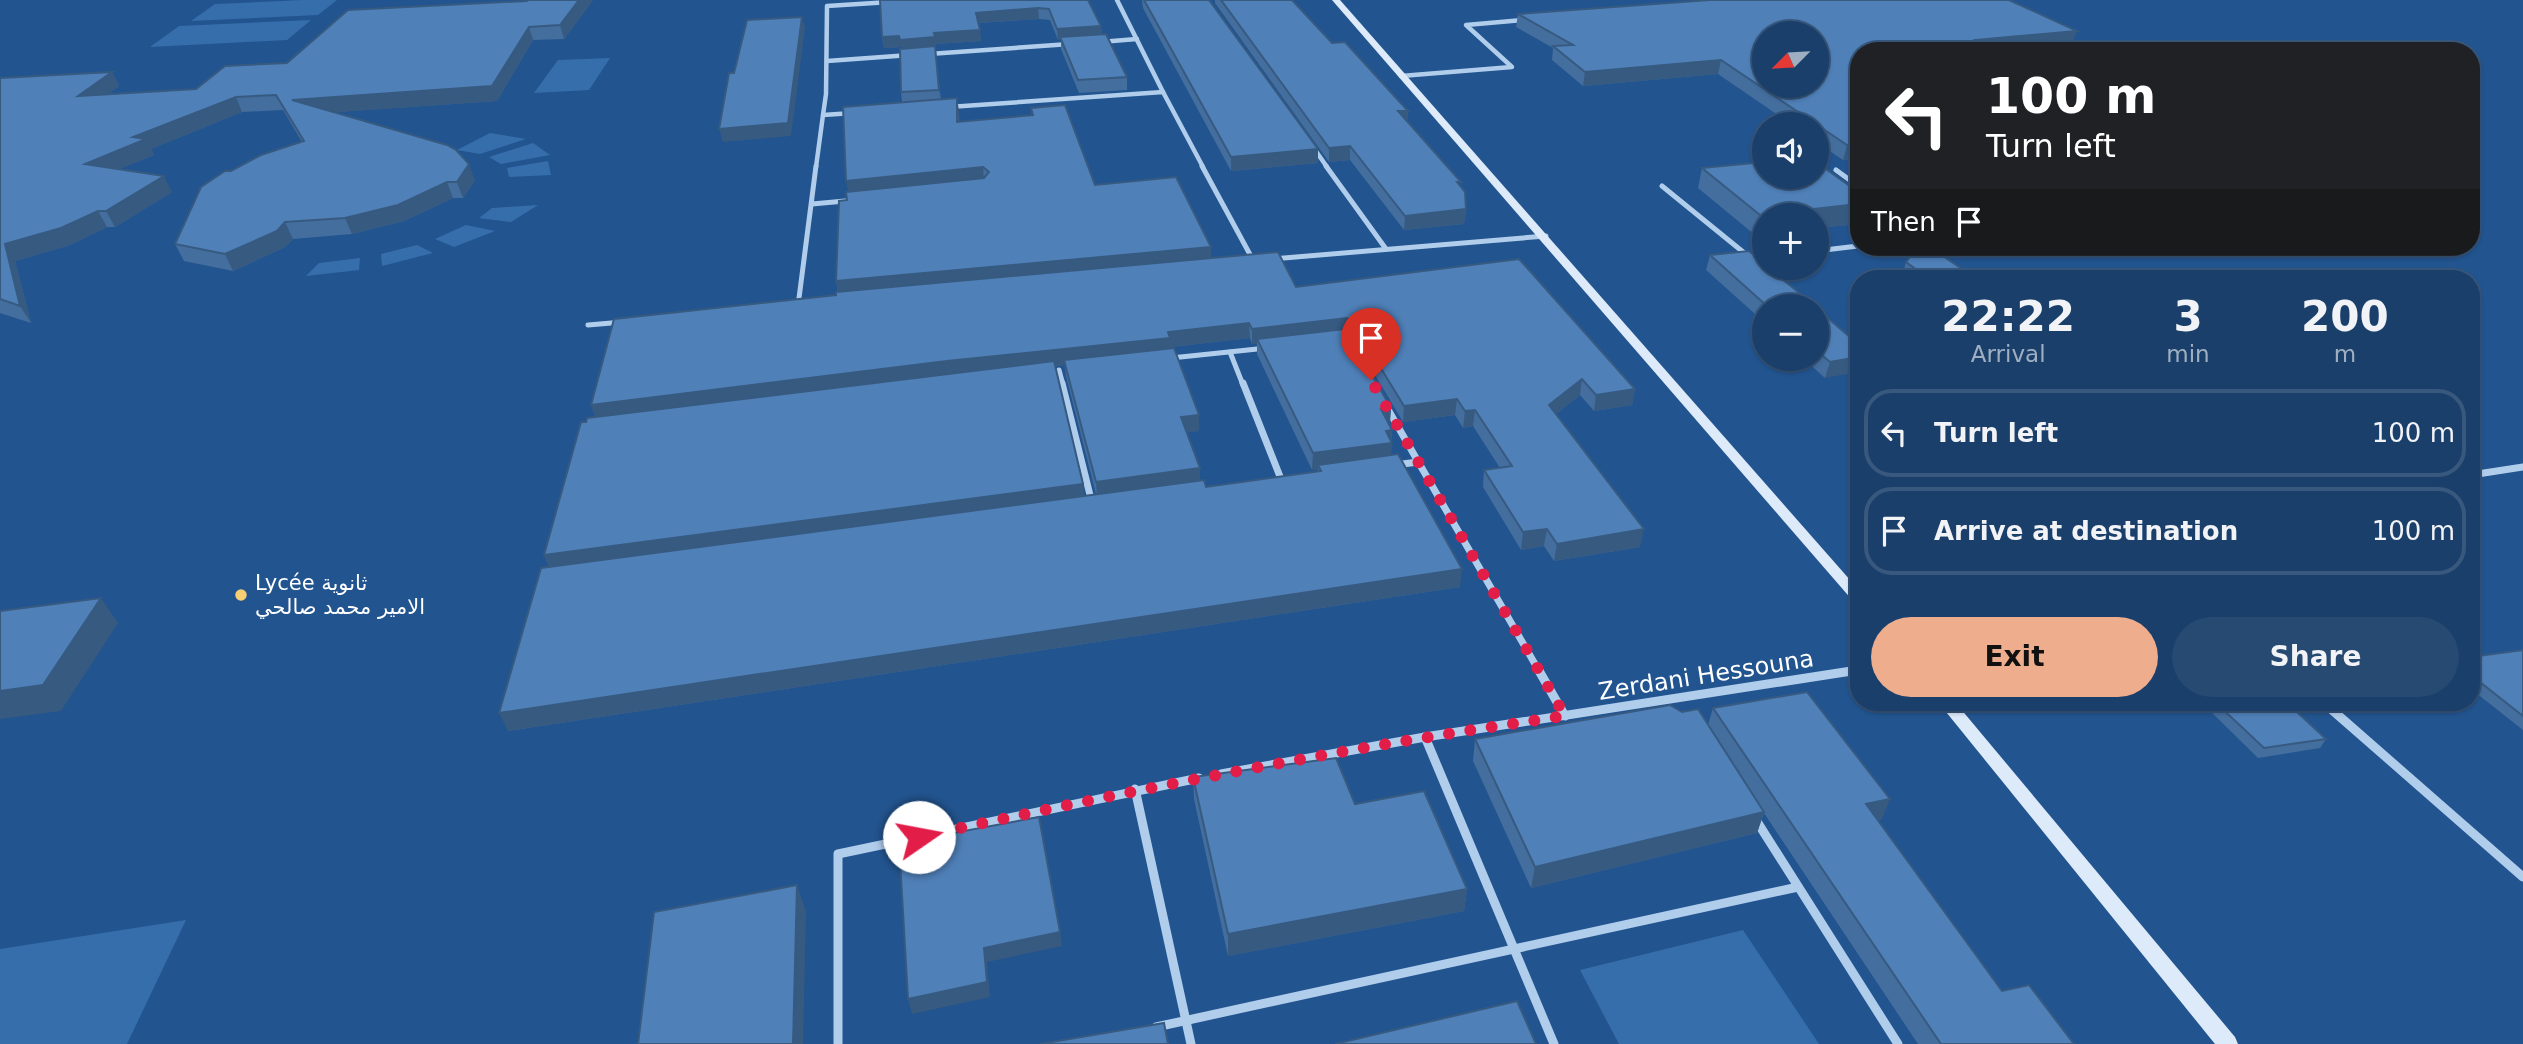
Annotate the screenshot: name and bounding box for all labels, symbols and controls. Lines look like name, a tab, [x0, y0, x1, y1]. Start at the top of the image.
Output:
north arrow	[1752, 21, 1829, 98]
map controls	[1752, 21, 1829, 371]
text: 100 m	[1986, 68, 2156, 125]
icon: left	[1871, 70, 1962, 161]
button: sound	[1752, 112, 1829, 189]
text: Turn left	[1986, 127, 2116, 165]
button: +	[1752, 203, 1829, 280]
icon: arrive	[1950, 203, 1988, 241]
text: Then	[1871, 207, 1936, 237]
text: 22:22	[1941, 292, 2075, 341]
text: 3	[2173, 292, 2203, 341]
text: 200	[2301, 292, 2389, 341]
button: −	[1752, 294, 1829, 371]
pin	[1341, 308, 1401, 380]
icon: arrive	[1352, 319, 1390, 357]
text: Arrival	[1971, 341, 2046, 367]
text: min	[2166, 341, 2210, 367]
text: m	[2334, 341, 2356, 367]
icon: left	[1875, 414, 1913, 452]
text: Turn left	[1934, 418, 2058, 448]
text: 100 m	[2372, 418, 2455, 448]
icon: arrive	[1875, 512, 1913, 550]
text: Arrive at destination	[1934, 516, 2238, 546]
text: 100 m	[2372, 516, 2455, 546]
place label: Lycée ثانوية الامير محمد صالحي	[255, 571, 425, 619]
marker: Lycée ثانوية الامير محمد صالحي	[233, 587, 249, 603]
button: Exit	[1871, 617, 2158, 697]
button: Share	[2172, 617, 2459, 697]
street label: Zerdani Hessouna	[1596, 644, 1816, 706]
position arrow	[882, 800, 956, 874]

